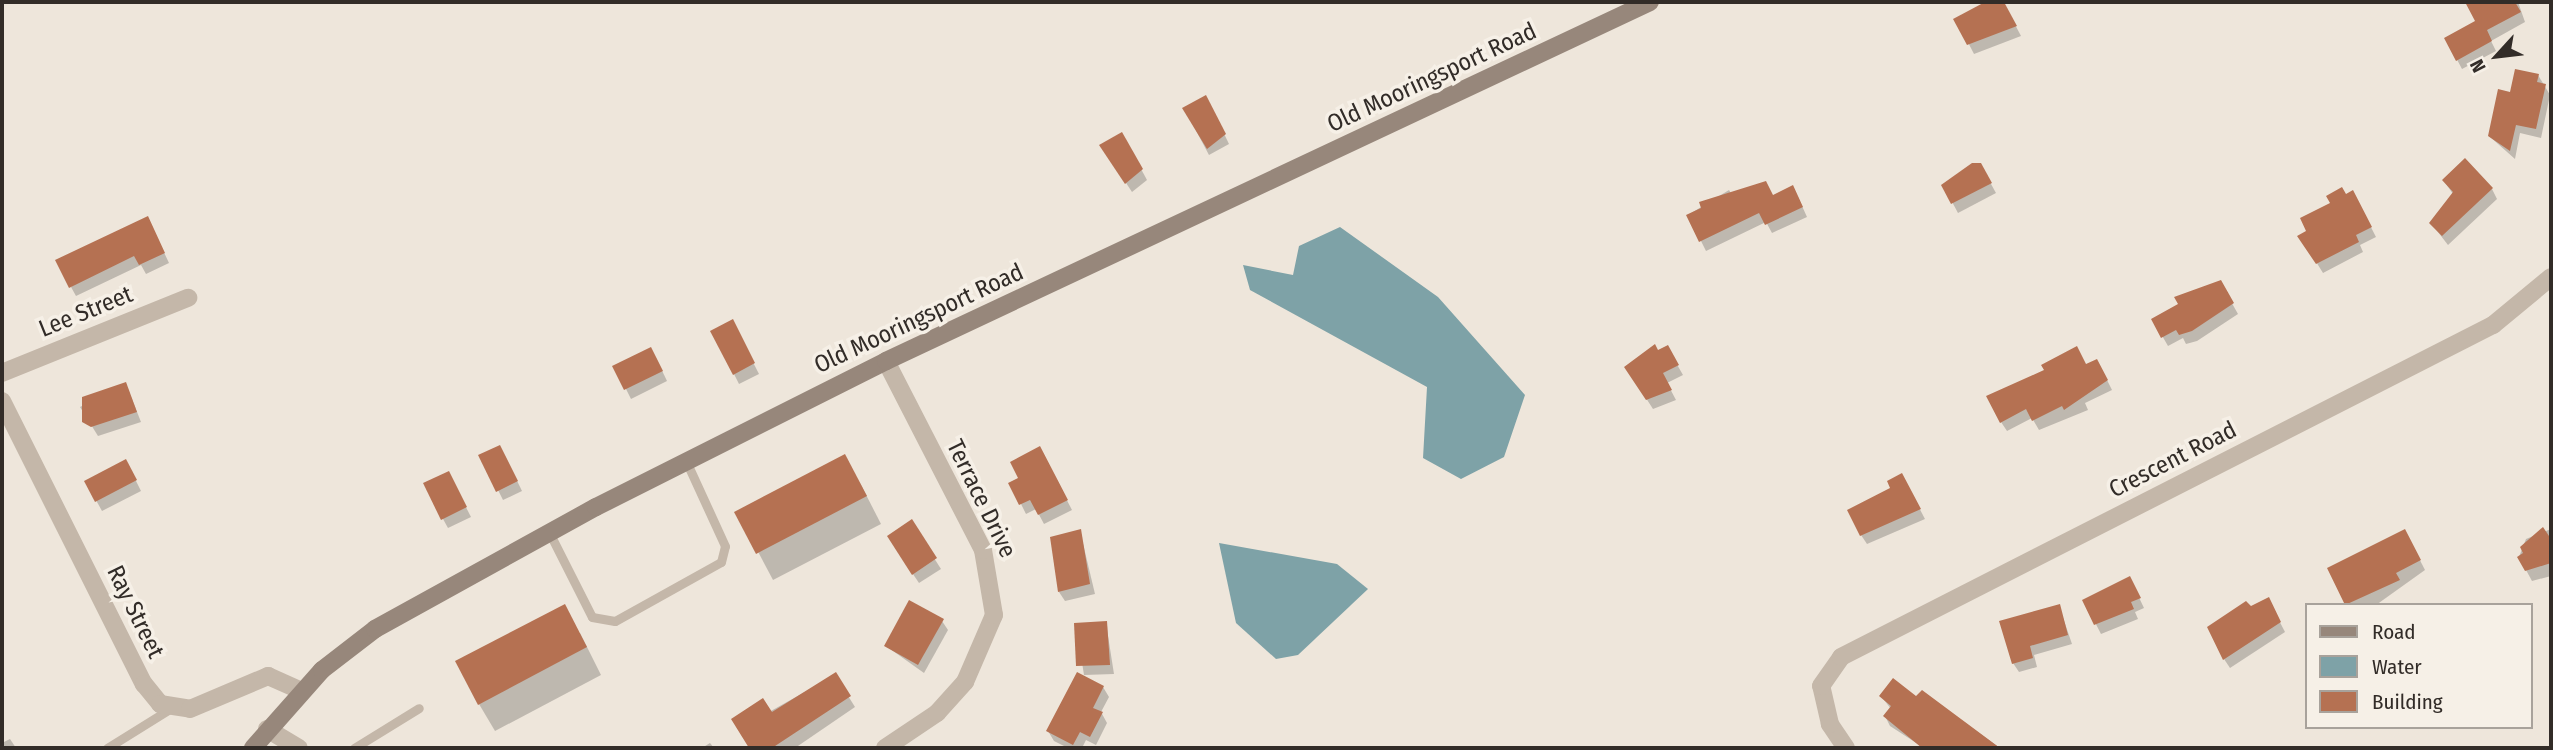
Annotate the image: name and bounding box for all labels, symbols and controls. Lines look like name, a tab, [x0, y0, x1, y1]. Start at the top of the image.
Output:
street label: Old Mooringsport Road	[1323, 17, 1541, 139]
north arrow	[2462, 21, 2532, 91]
text: N	[2465, 55, 2491, 76]
street label: Old Mooringsport Road	[810, 258, 1028, 380]
street label: Lee Street	[35, 280, 137, 344]
street label: Crescent Road	[2104, 416, 2242, 504]
street label: Terrace Drive	[940, 435, 1022, 563]
street label: Ray Street	[100, 561, 170, 663]
legend	[2304, 603, 2532, 729]
text: Road	[2372, 619, 2416, 645]
text: Water	[2372, 654, 2422, 680]
text: Building	[2372, 689, 2443, 715]

